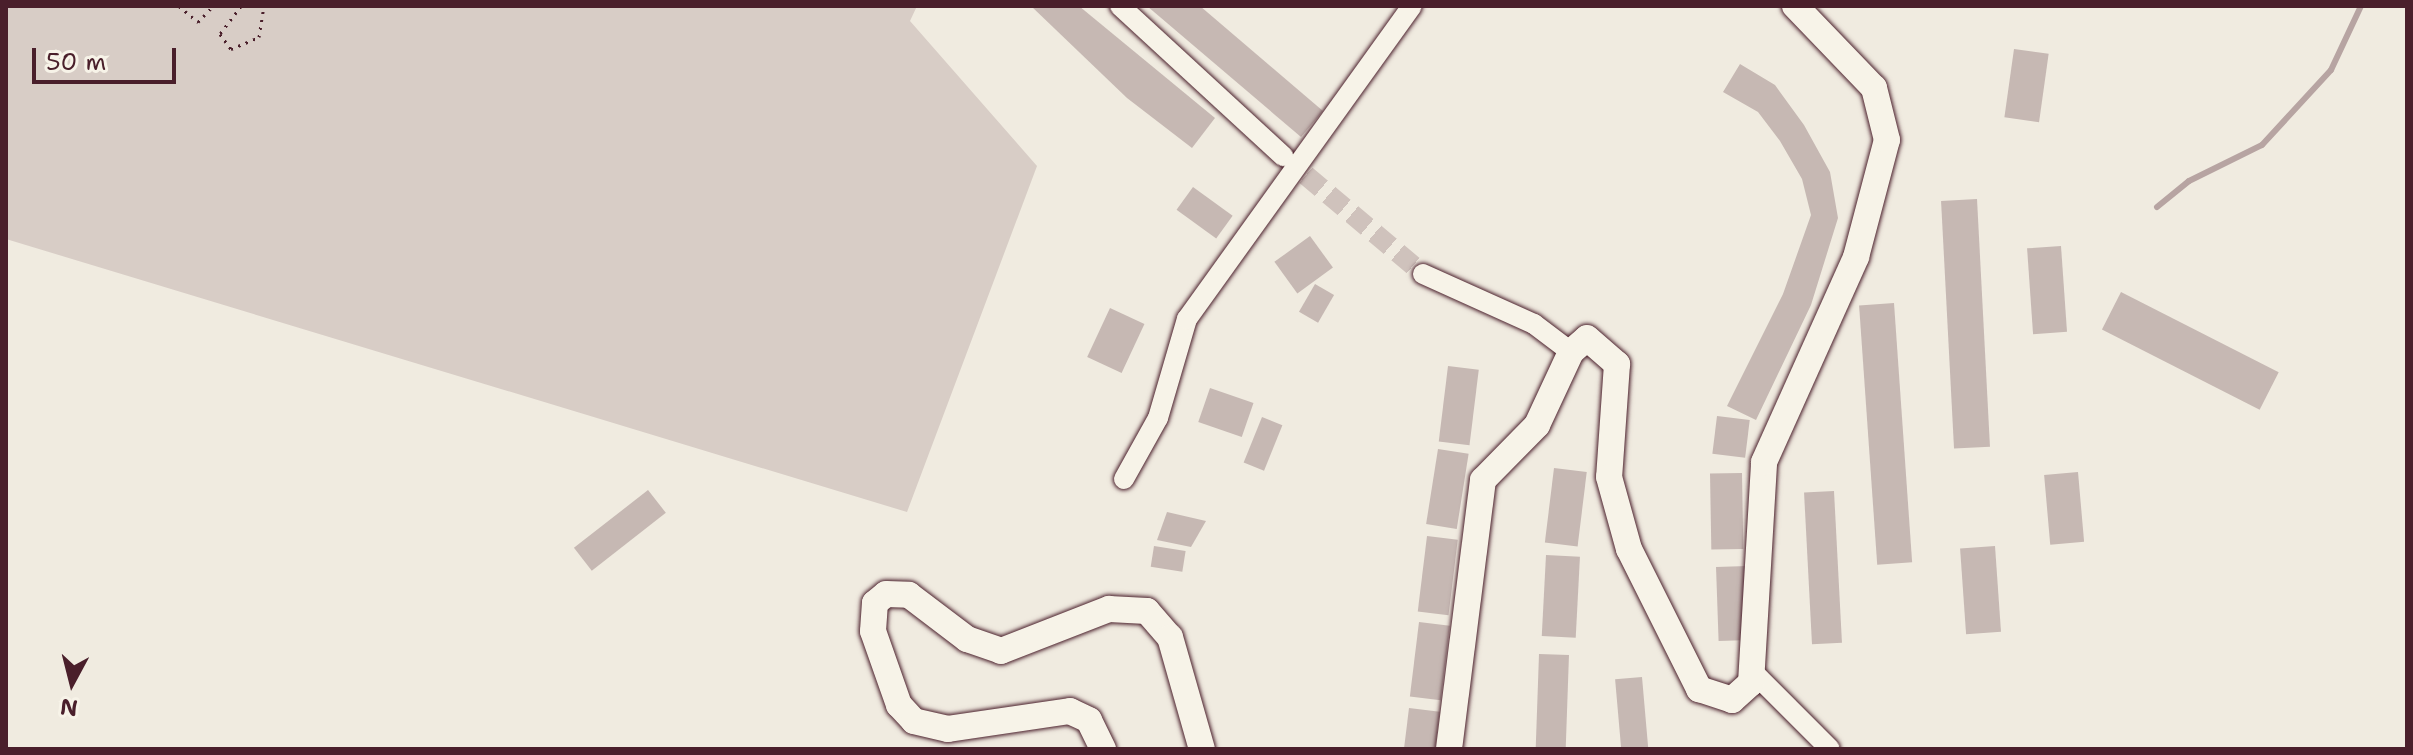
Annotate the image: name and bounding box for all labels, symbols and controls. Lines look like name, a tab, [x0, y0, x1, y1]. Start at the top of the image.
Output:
scale bar	[36, 32, 180, 82]
text: 50 m	[46, 46, 106, 78]
north arrow	[32, 643, 112, 723]
text: N	[59, 692, 79, 723]

